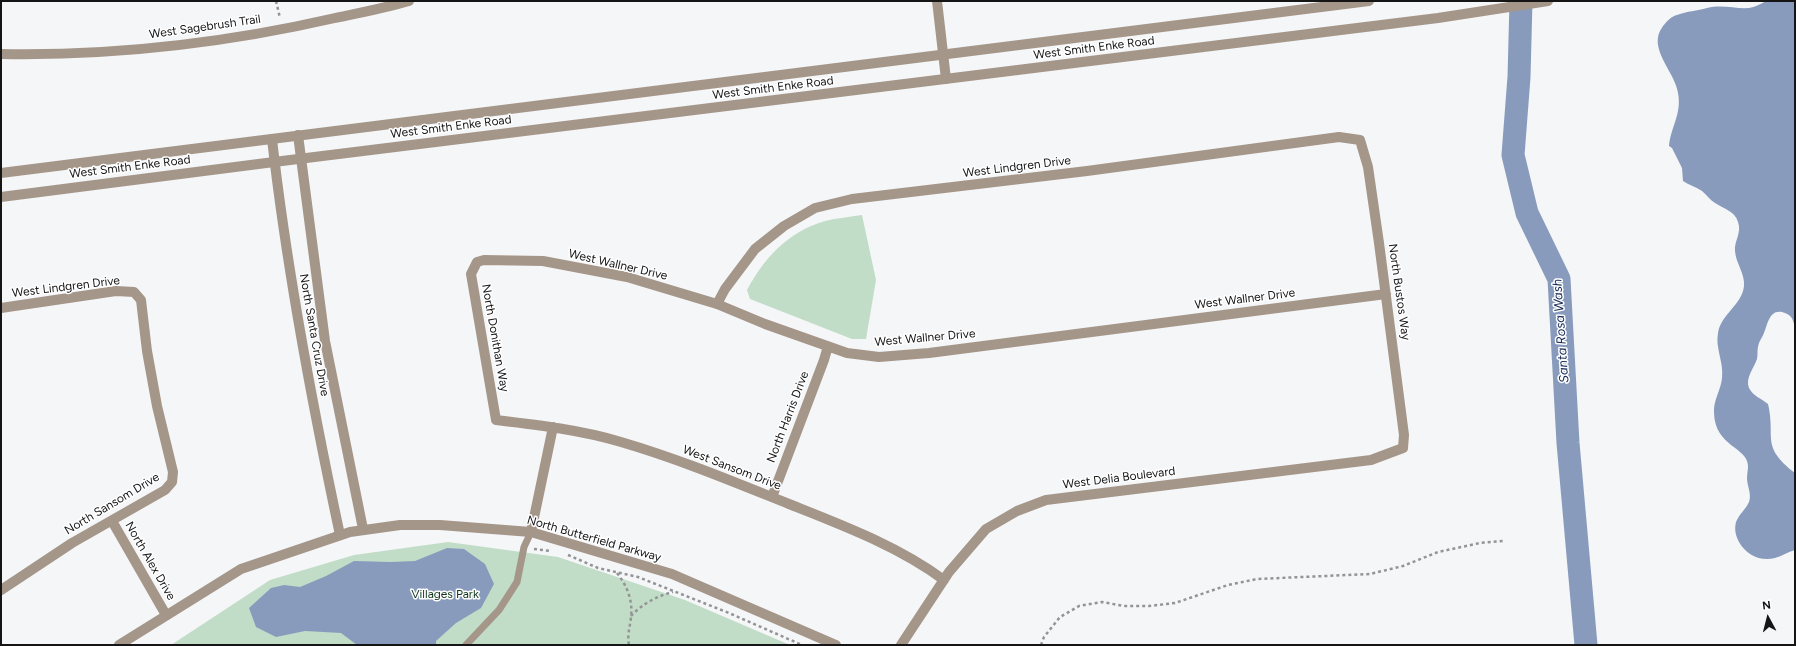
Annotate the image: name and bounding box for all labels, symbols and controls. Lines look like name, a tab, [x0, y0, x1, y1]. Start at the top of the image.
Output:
street label: West Sagebrush Trail	[148, 12, 262, 42]
street label: West Smith Enke Road	[1033, 33, 1155, 63]
street label: West Smith Enke Road	[712, 73, 834, 103]
street label: West Smith Enke Road	[390, 112, 512, 142]
street label: West Smith Enke Road	[69, 152, 191, 182]
street label: West Lindgren Drive	[962, 153, 1072, 181]
street label: North Bustos Way	[1385, 243, 1413, 341]
street label: West Wallner Drive	[567, 247, 669, 283]
street label: West Lindgren Drive	[11, 273, 121, 301]
street label: North Santa Cruz Drive	[296, 273, 332, 397]
water label: Santa Rosa Wash	[1550, 278, 1572, 384]
street label: North Donithan Way	[478, 283, 512, 393]
street label: West Wallner Drive	[1194, 286, 1296, 312]
street label: West Wallner Drive	[874, 326, 976, 350]
street label: North Harris Drive	[764, 369, 812, 465]
street label: West Sansom Drive	[681, 443, 783, 493]
street label: West Delia Boulevard	[1062, 464, 1176, 492]
street label: North Sansom Drive	[62, 470, 162, 538]
street label: North Butterfield Parkway	[525, 513, 663, 565]
street label: North Alex Drive	[122, 519, 178, 603]
park label: Villages Park	[411, 587, 479, 601]
north arrow	[1748, 598, 1788, 638]
text: N	[1761, 599, 1771, 613]

